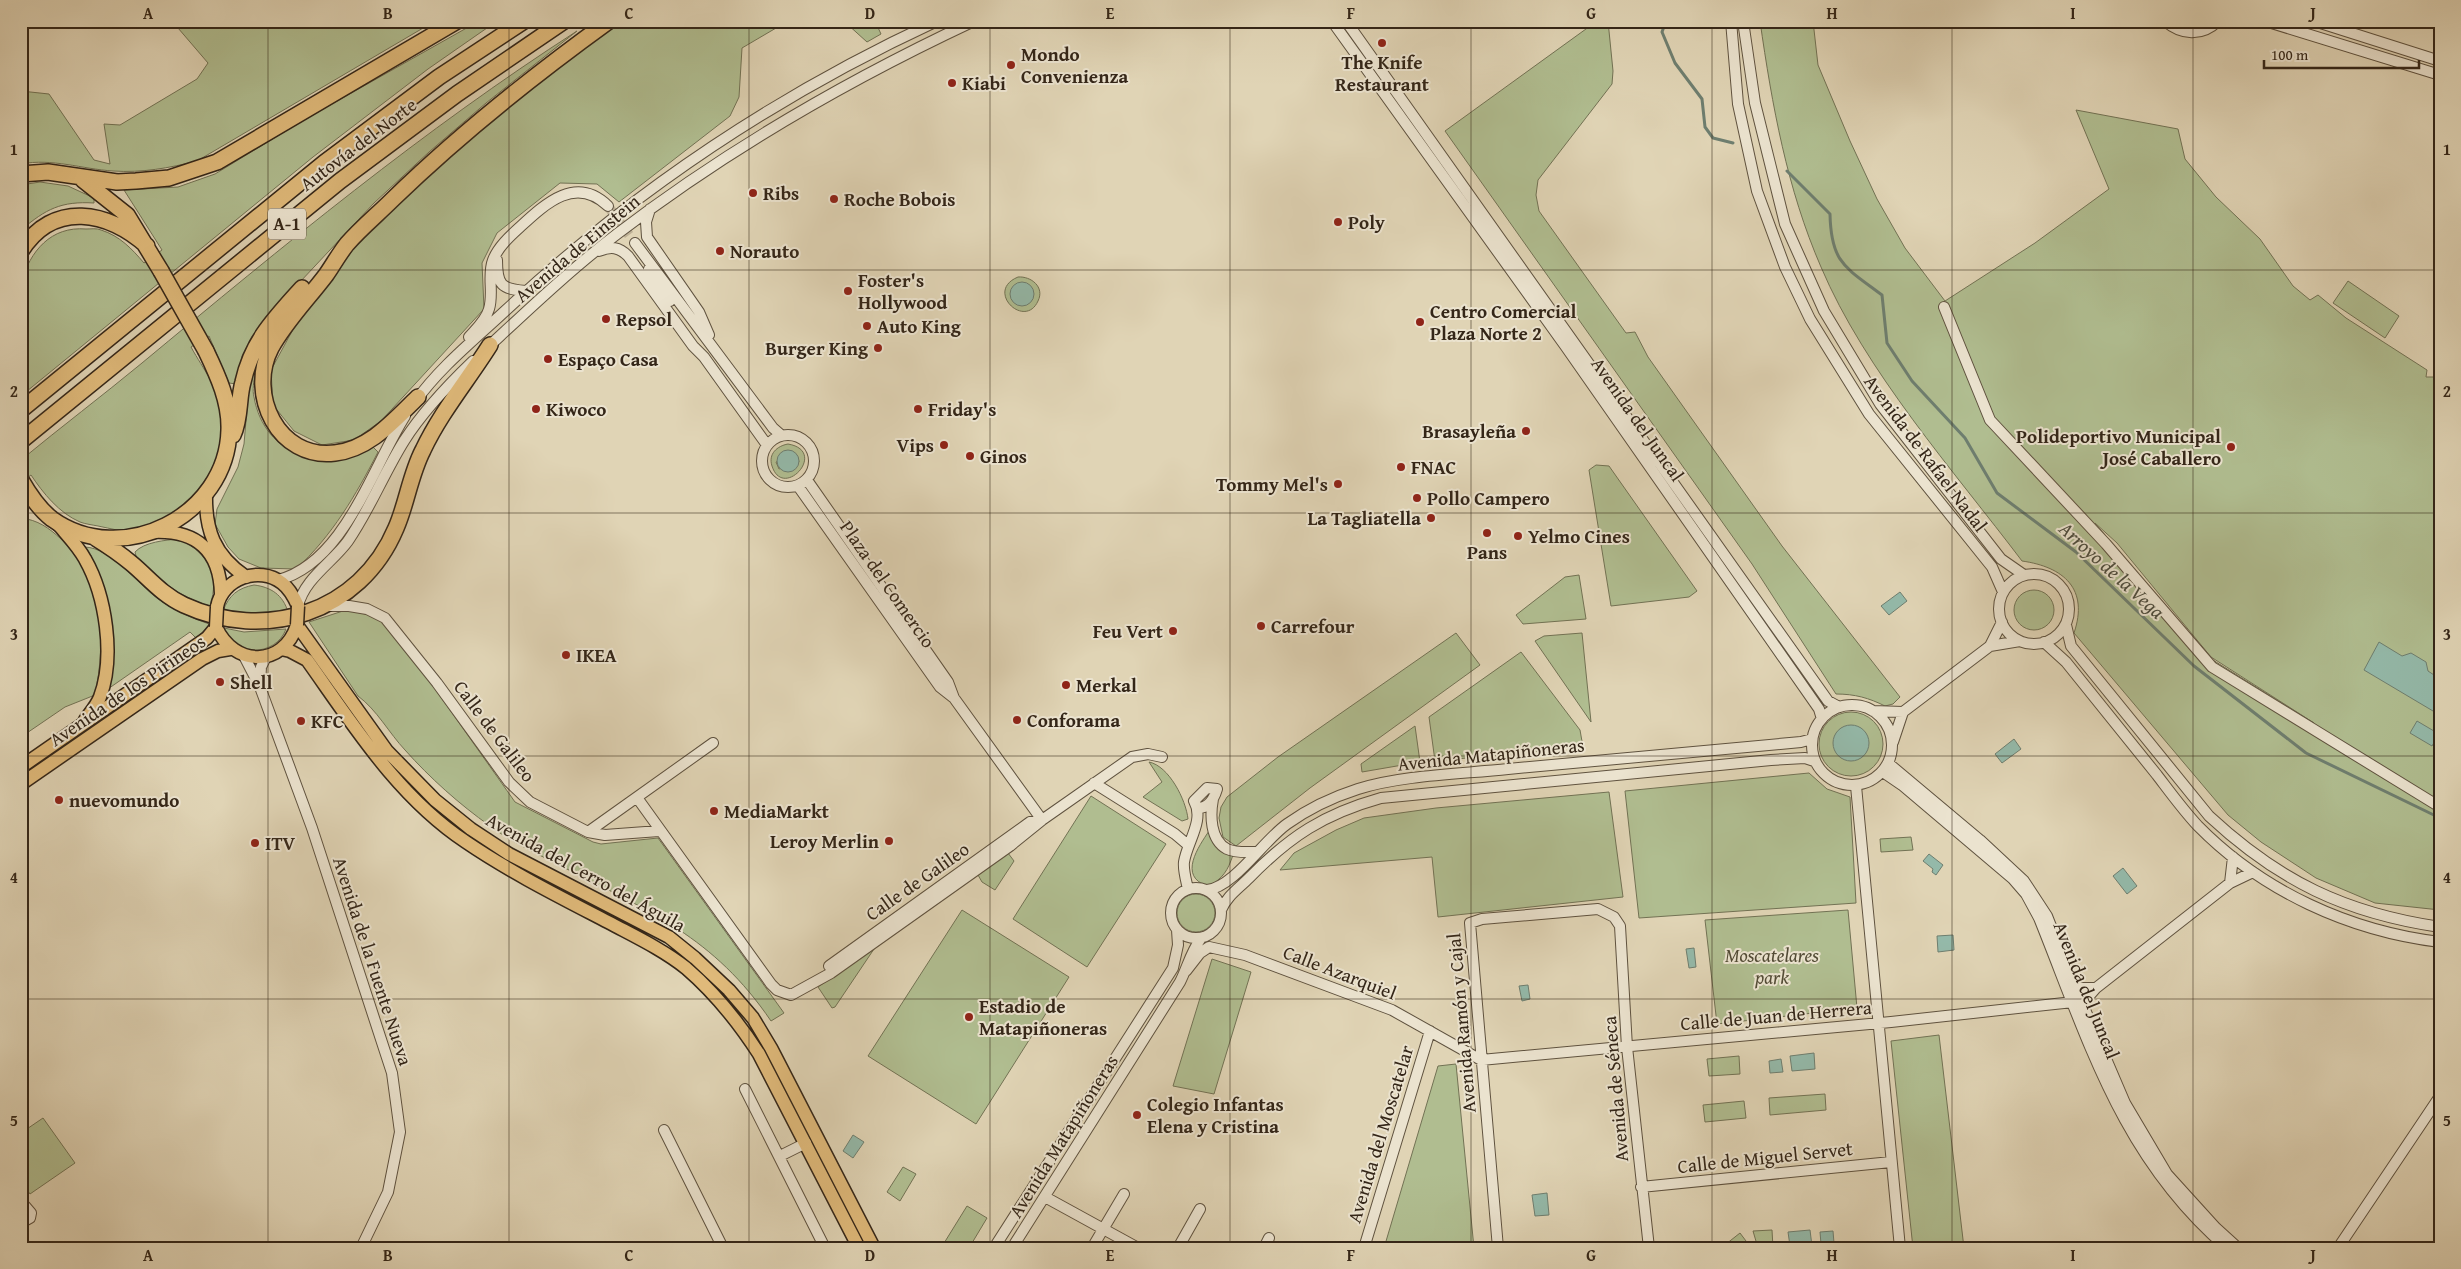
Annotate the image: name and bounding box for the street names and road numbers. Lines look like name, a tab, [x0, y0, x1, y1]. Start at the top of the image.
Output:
street label: Autovía del Norte	[294, 91, 422, 197]
street label: Avenida de Einstein	[508, 187, 646, 309]
road number: A-1	[268, 208, 306, 240]
street label: Avenida del Juncal	[1585, 351, 1691, 487]
street label: Avenida de Rafael Nadal	[1858, 369, 1994, 537]
street label: Plaza del Comercio	[834, 515, 942, 653]
street label: Avenida de los Pirineos	[43, 627, 211, 753]
street label: Calle de Galileo	[447, 674, 543, 788]
street label: Avenida Matapiñoneras	[1396, 730, 1586, 778]
street label: Avenida del Cerro del Águila	[481, 805, 691, 939]
street label: Calle de Galileo	[859, 835, 975, 927]
street label: Avenida de la Fuente Nueva	[326, 853, 420, 1069]
street label: Avenida del Juncal	[2047, 917, 2127, 1063]
street label: Avenida Ramón y Cajal	[1439, 932, 1483, 1114]
street label: Calle Azarquiel	[1279, 938, 1401, 1006]
street label: Calle de Juan de Herrera	[1679, 993, 1873, 1037]
street label: Avenida de Séneca	[1595, 1015, 1635, 1163]
street label: Avenida del Moscatelar	[1340, 1042, 1420, 1226]
street label: Avenida Matapiñoneras	[1001, 1049, 1125, 1223]
street label: Calle de Miguel Servet	[1676, 1134, 1854, 1180]

